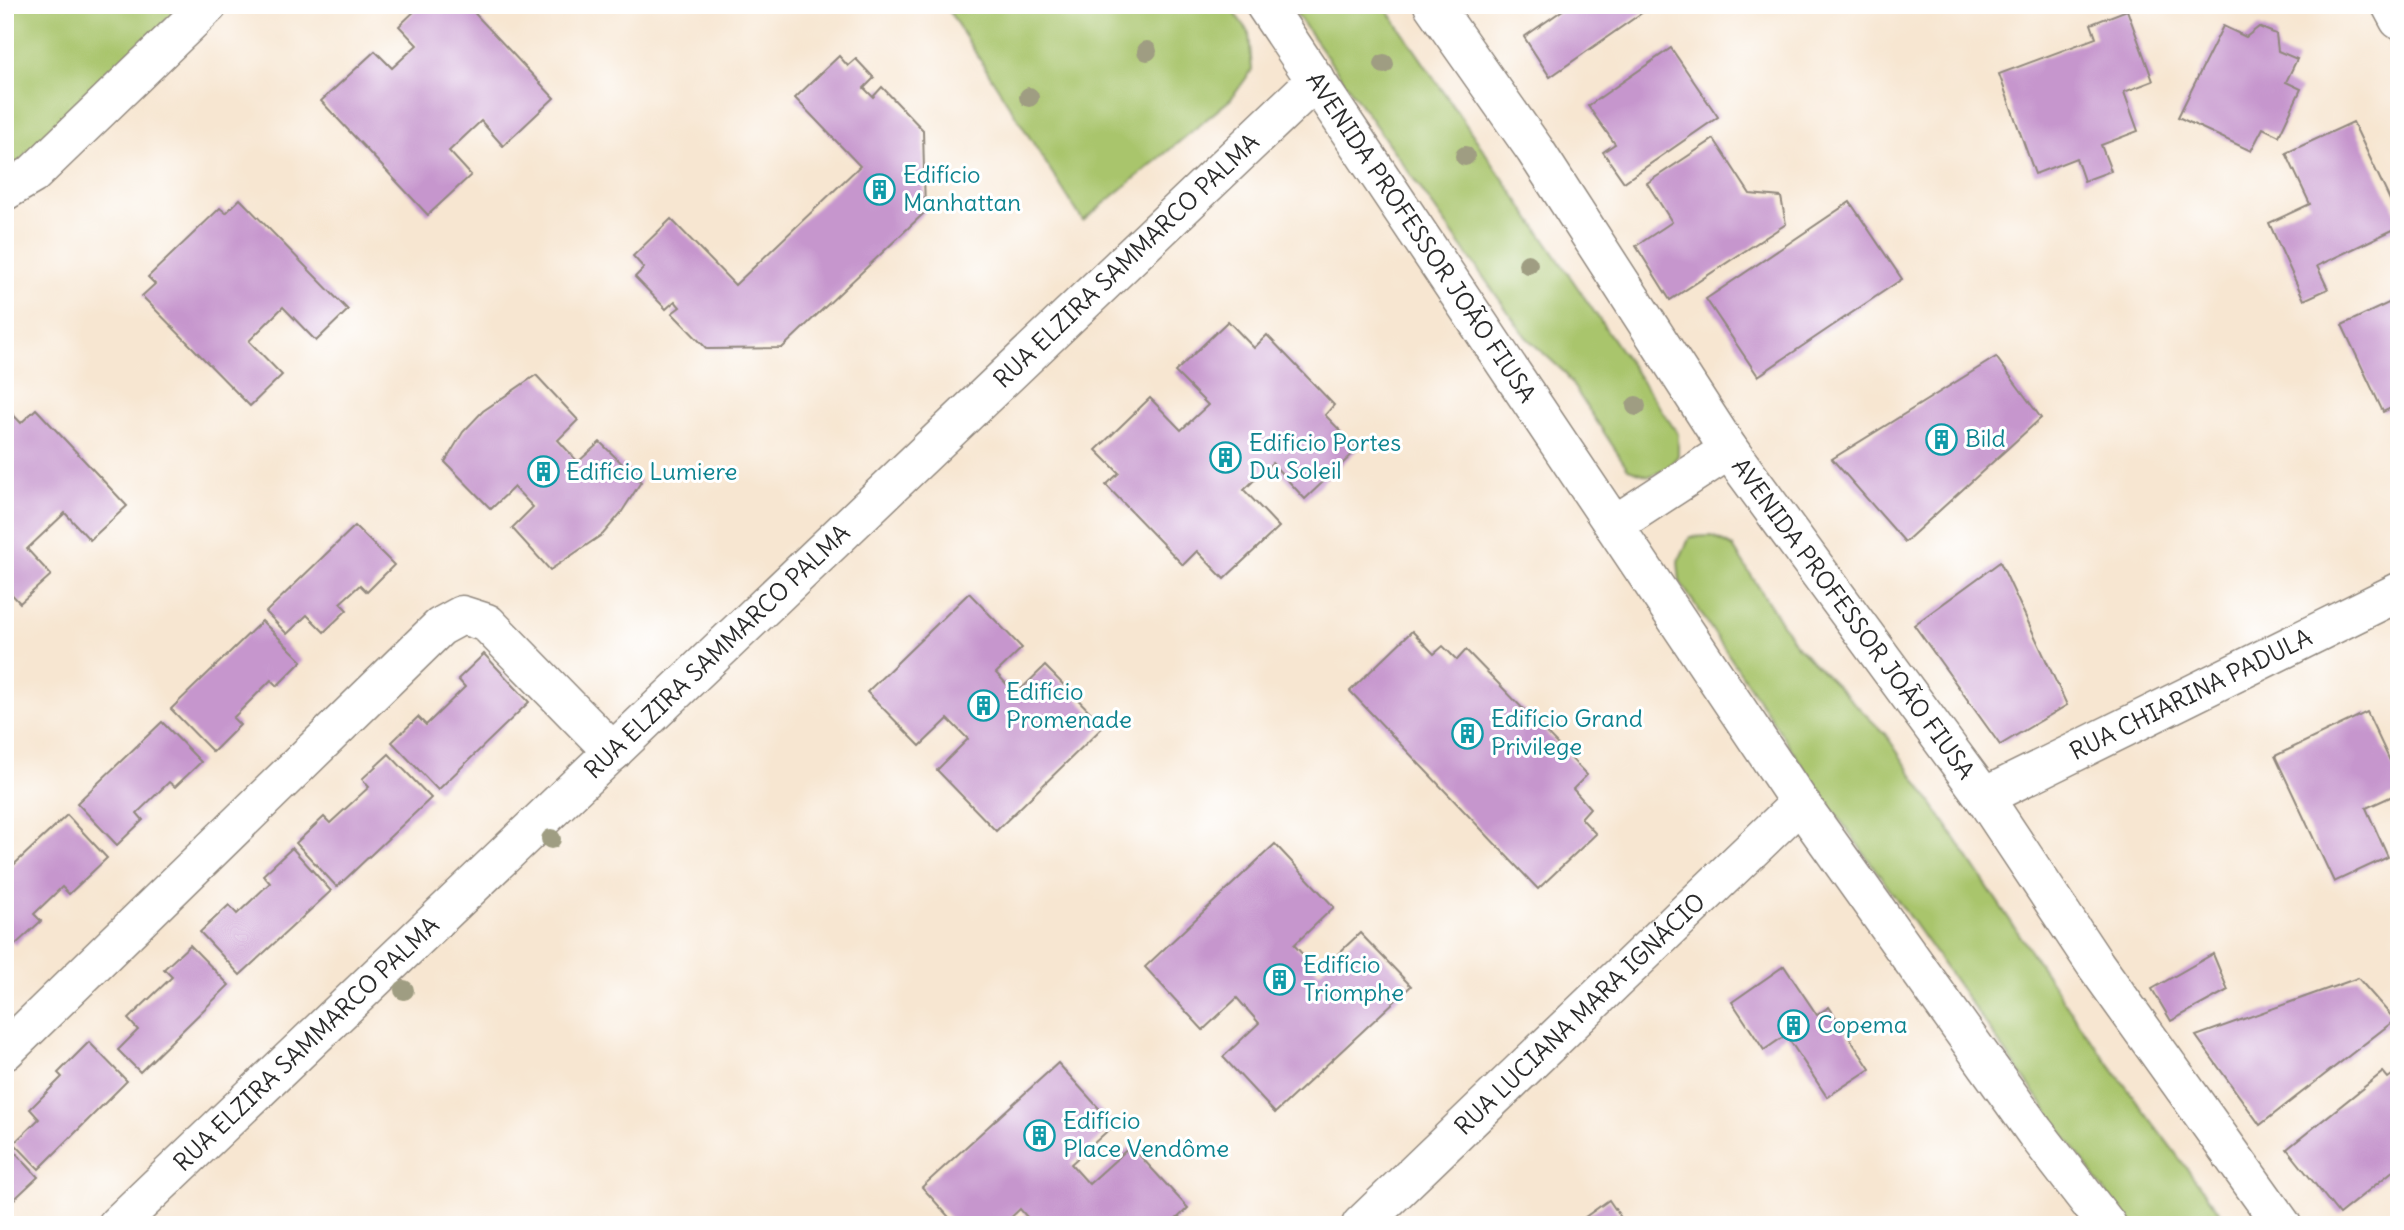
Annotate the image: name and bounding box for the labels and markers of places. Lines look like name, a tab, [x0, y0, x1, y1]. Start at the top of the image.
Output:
place label: Edifício Manhattan	[903, 159, 1021, 217]
building icon: Edifício Manhattan	[863, 172, 897, 206]
building icon: Bild	[1925, 422, 1959, 456]
place label: Bild	[1965, 423, 2006, 453]
place label: Edificio Portes Du Soleil	[1249, 427, 1401, 485]
building icon: Edificio Portes Du Soleil	[1209, 440, 1243, 474]
building icon: Edifício Lumiere	[526, 455, 560, 489]
place label: Edifício Lumiere	[566, 456, 737, 486]
place label: Edifício Promenade	[1006, 676, 1132, 734]
building icon: Edifício Promenade	[966, 689, 1000, 723]
place label: Edifício Grand Privilege	[1491, 703, 1643, 761]
building icon: Edifício Grand Privilege	[1451, 716, 1485, 750]
place label: Edifício Triomphe	[1303, 949, 1404, 1007]
building icon: Edifício Triomphe	[1263, 962, 1297, 996]
building icon: Copema	[1777, 1008, 1811, 1042]
place label: Copema	[1817, 1009, 1907, 1039]
place label: Edifício Place Vendôme	[1063, 1105, 1229, 1163]
building icon: Edifício Place Vendôme	[1023, 1118, 1057, 1152]

